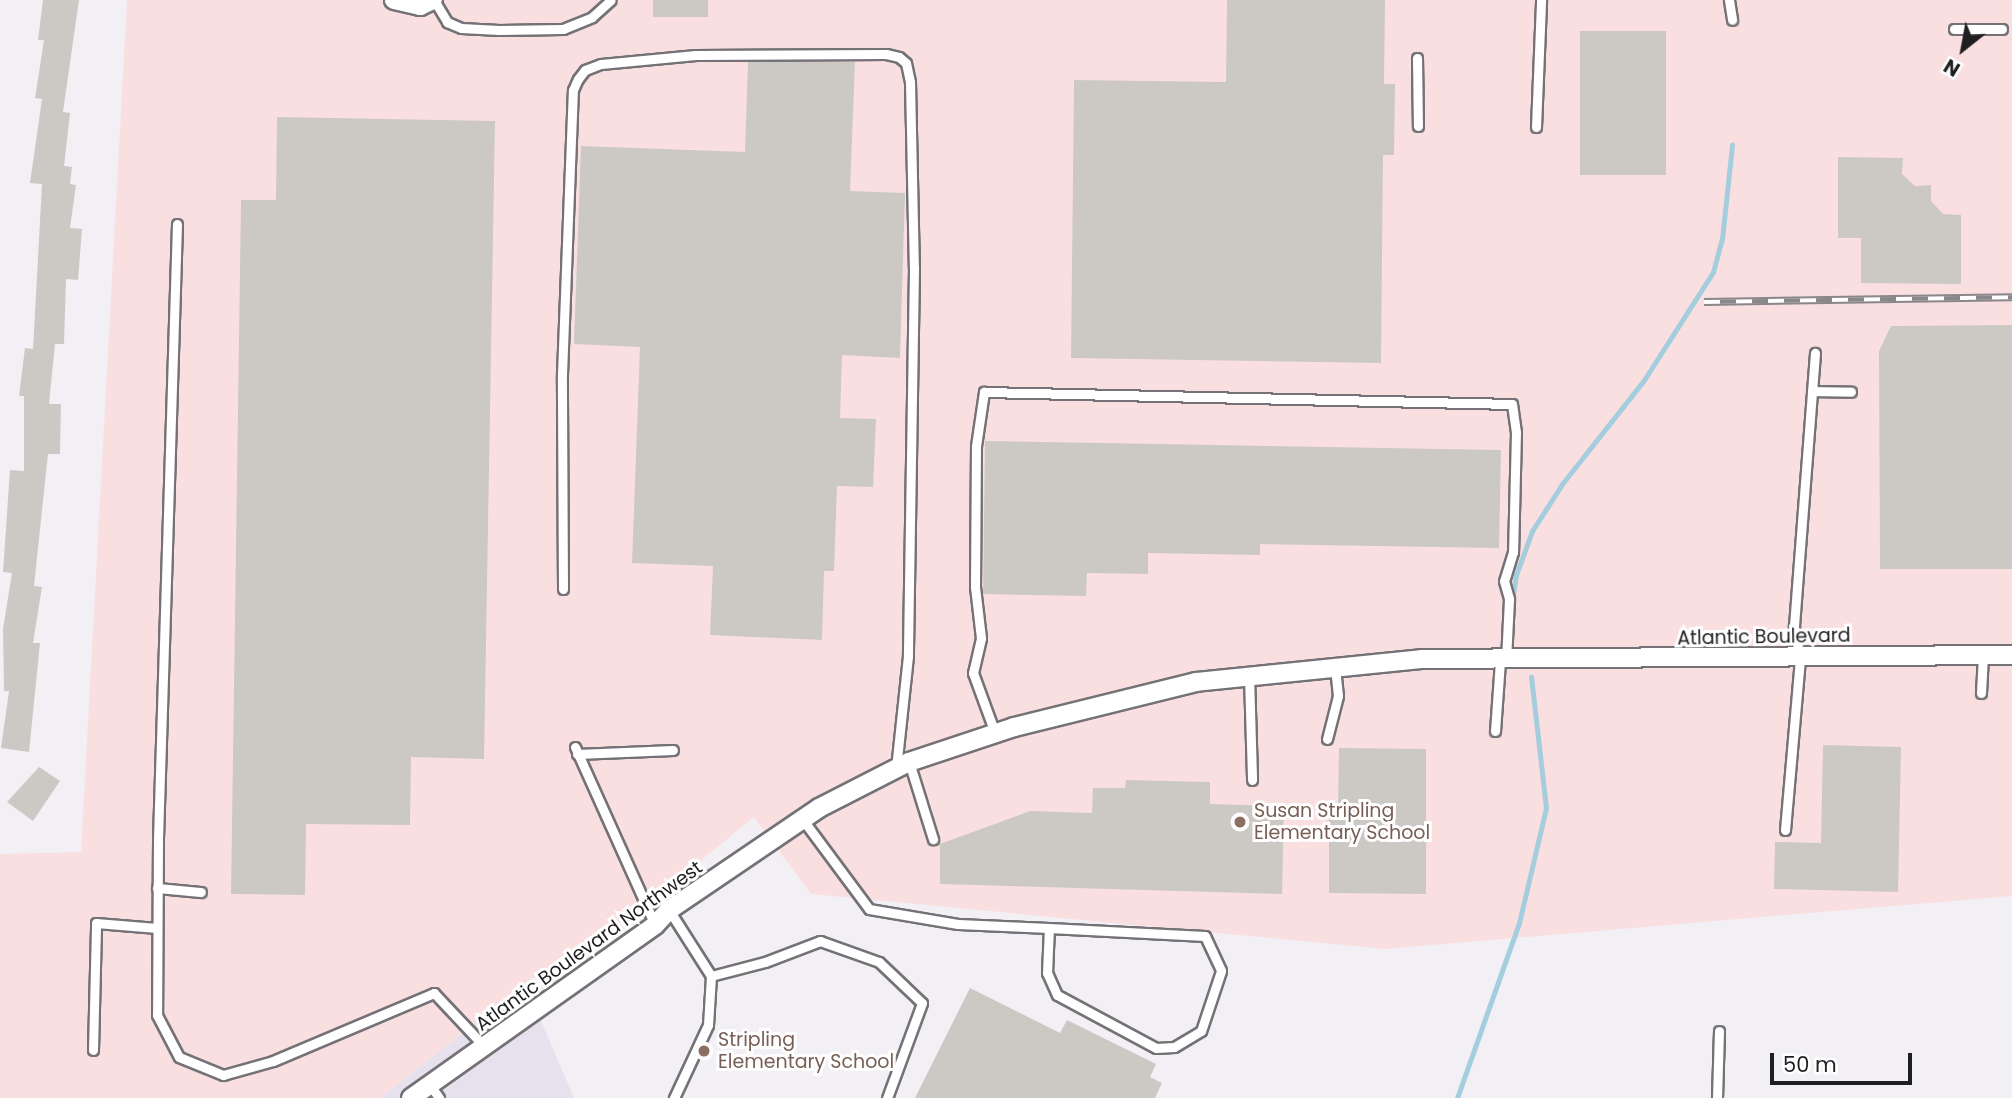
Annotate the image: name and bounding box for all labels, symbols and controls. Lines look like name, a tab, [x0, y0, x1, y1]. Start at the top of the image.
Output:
north arrow	[1928, 14, 1998, 84]
text: N	[1939, 52, 1965, 83]
street label: Atlantic Boulevard	[1677, 624, 1851, 650]
place label: Susan Stripling Elementary School	[1254, 800, 1430, 844]
marker: Susan Stripling Elementary School	[1232, 814, 1248, 830]
street label: Atlantic Boulevard Northwest	[471, 856, 707, 1036]
place label: Stripling Elementary School	[718, 1029, 894, 1073]
scale bar	[1774, 1038, 1916, 1082]
marker: Stripling Elementary School	[696, 1043, 712, 1059]
text: 50 m	[1783, 1050, 1837, 1079]

